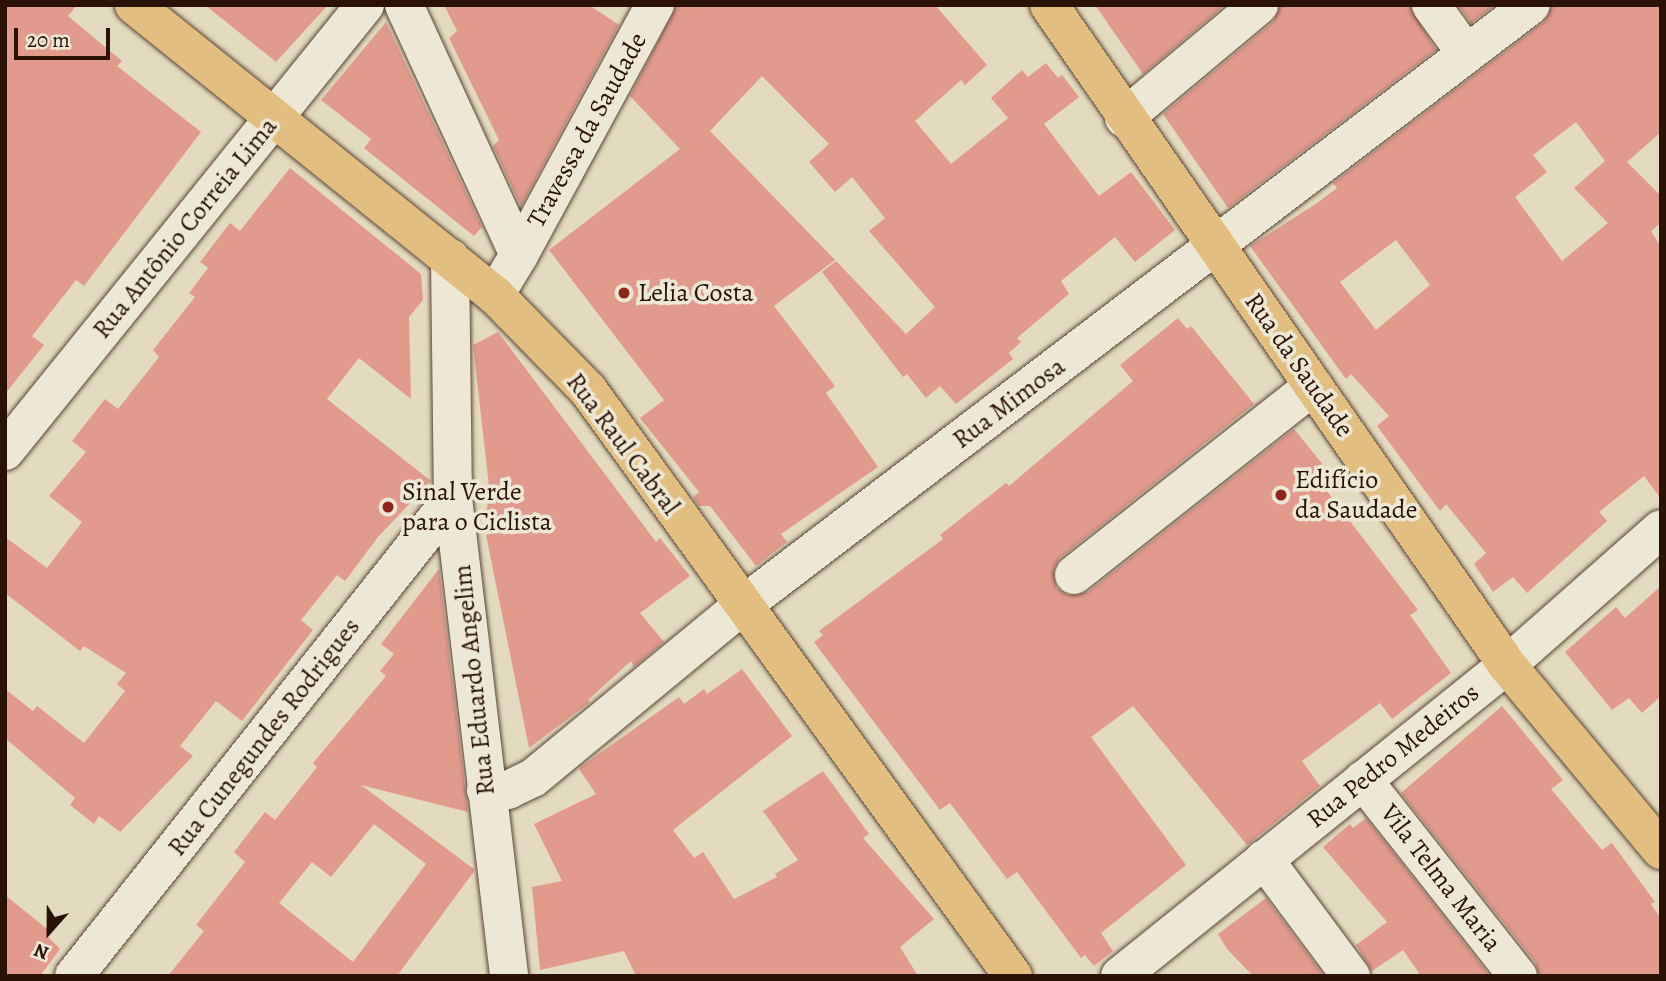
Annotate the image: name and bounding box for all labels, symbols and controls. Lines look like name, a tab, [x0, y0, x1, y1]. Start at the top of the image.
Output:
scale bar	[18, 14, 114, 58]
text: 20 m	[27, 26, 70, 54]
street label: Travessa da Saudade	[520, 27, 654, 233]
street label: Rua Antônio Correia Lima	[86, 111, 284, 345]
place label: Lelia Costa	[638, 277, 754, 309]
marker: Lelia Costa	[616, 285, 632, 301]
street label: Rua da Saudade	[1238, 287, 1360, 443]
street label: Rua Mimosa	[947, 351, 1071, 455]
street label: Rua Raul Cabral	[560, 367, 686, 521]
place label: Edifício da Saudade	[1295, 464, 1417, 526]
place label: Sinal Verde para o Ciclista	[402, 476, 552, 538]
marker: Edifício da Saudade	[1273, 487, 1289, 503]
marker: Sinal Verde para o Ciclista	[380, 499, 396, 515]
street label: Rua Eduardo Angelim	[446, 563, 502, 797]
street label: Rua Cunegundes Rodrigues	[161, 612, 367, 862]
street label: Rua Pedro Medeiros	[1301, 677, 1485, 835]
street label: Vila Telma Maria	[1374, 798, 1508, 958]
north arrow	[14, 897, 84, 967]
text: N	[30, 937, 53, 966]

